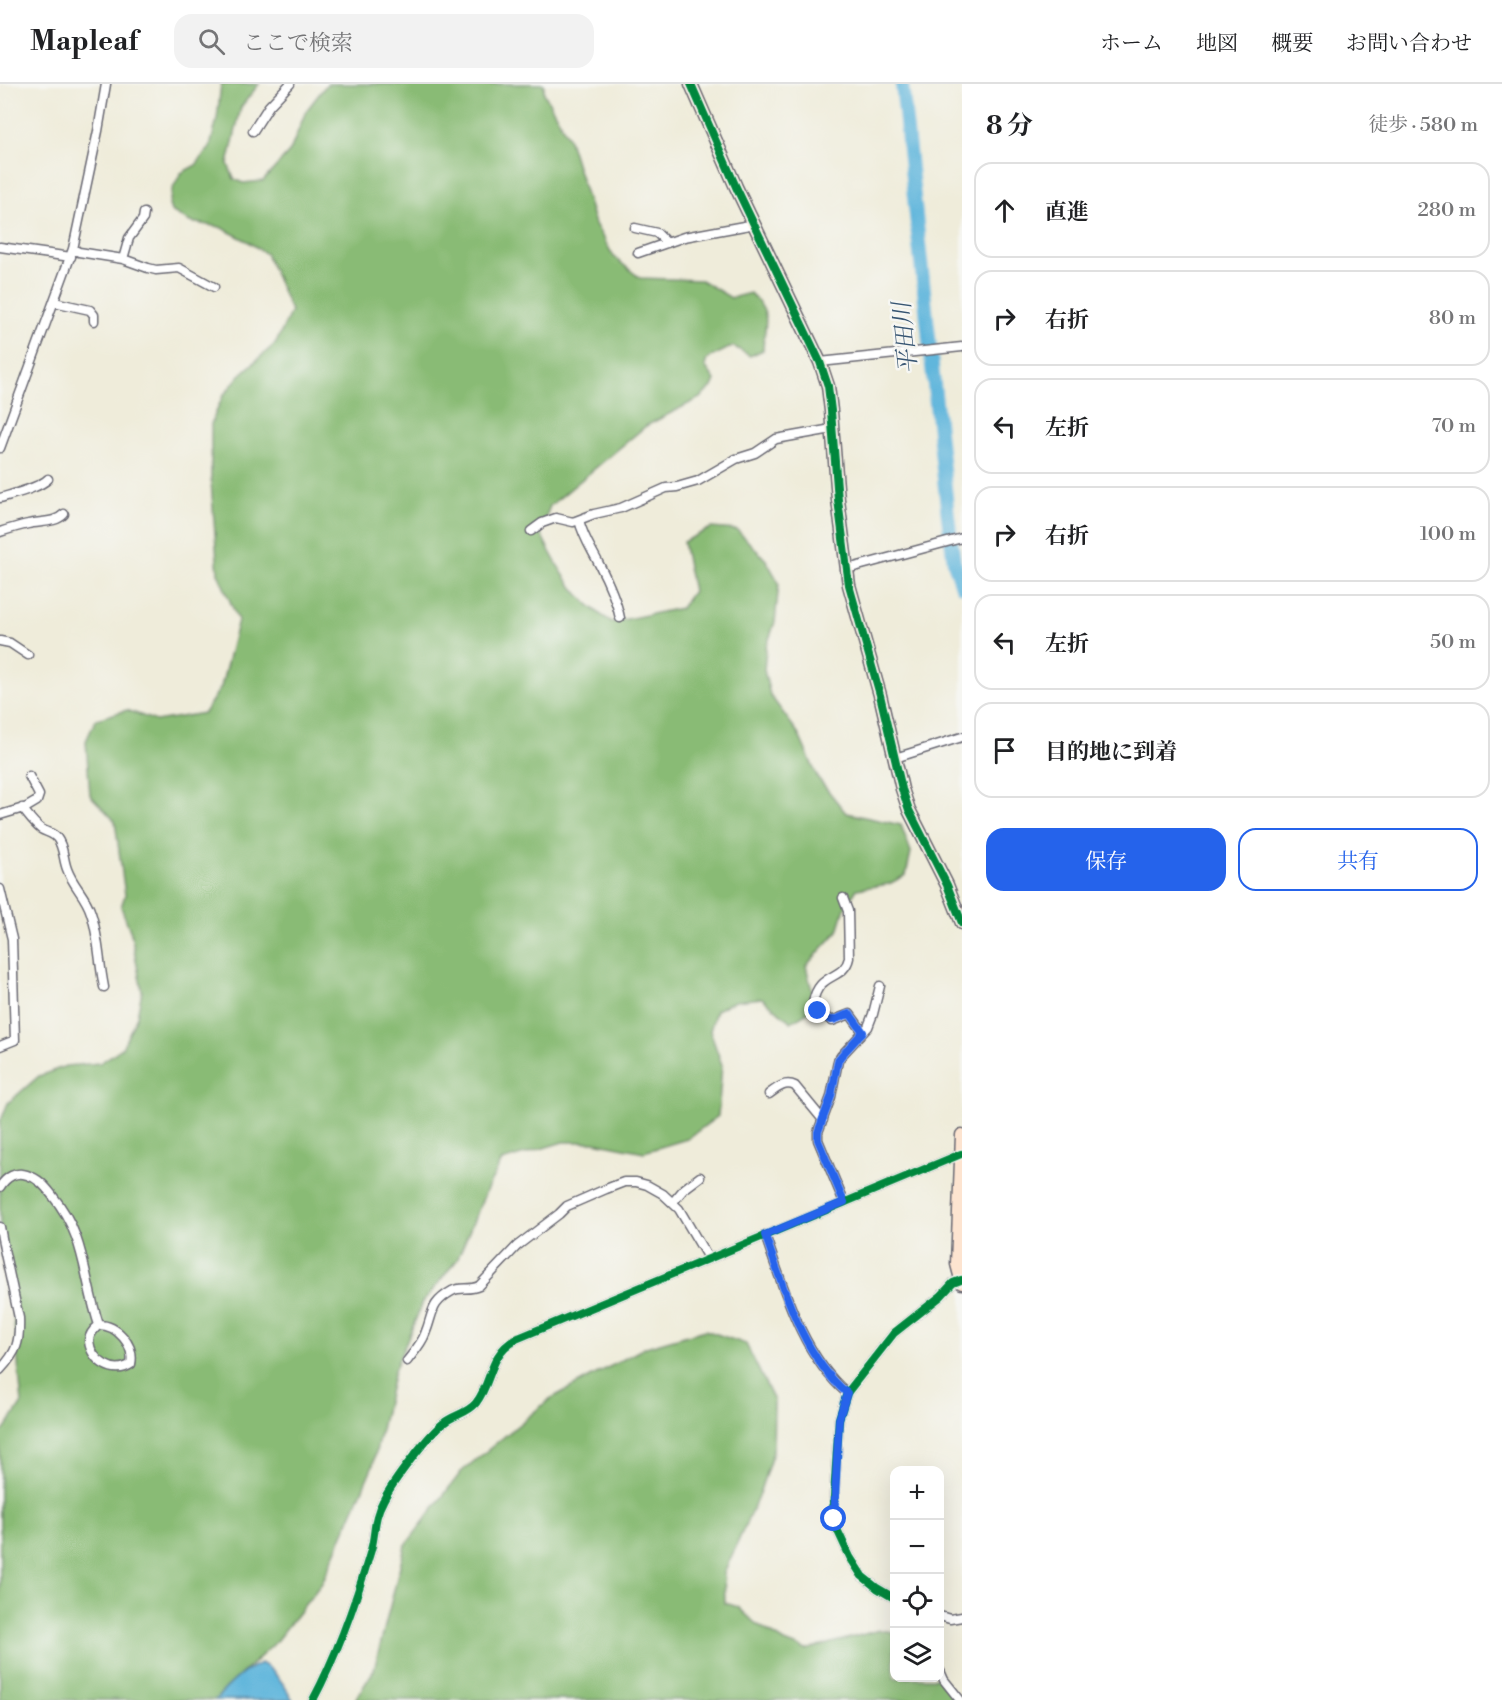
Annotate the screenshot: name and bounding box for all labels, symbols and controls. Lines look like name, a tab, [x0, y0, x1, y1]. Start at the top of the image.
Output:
search box	[174, 14, 594, 68]
text: Mapleaf	[30, 24, 138, 59]
icon: search	[195, 25, 228, 58]
text: ここで検索	[243, 30, 353, 57]
text: ホーム	[1100, 31, 1163, 57]
text: 地図	[1196, 31, 1238, 57]
text: 概要	[1271, 31, 1313, 57]
text: お問い合わせ	[1346, 31, 1472, 57]
text: 8 分	[986, 110, 1033, 142]
text: 徒歩 · 580 m	[1368, 113, 1478, 138]
icon: ahead	[988, 194, 1021, 227]
text: 280 m	[1417, 198, 1476, 223]
text: 直進	[1045, 199, 1089, 226]
water label: 平田川	[887, 298, 925, 375]
icon: right	[988, 302, 1021, 335]
text: 80 m	[1429, 306, 1476, 331]
text: 右折	[1045, 307, 1089, 334]
icon: left	[988, 410, 1021, 443]
text: 70 m	[1432, 414, 1476, 439]
text: 左折	[1045, 415, 1089, 442]
icon: right	[988, 518, 1021, 551]
text: 100 m	[1420, 522, 1476, 547]
text: 右折	[1045, 523, 1089, 550]
icon: left	[988, 626, 1021, 659]
text: 50 m	[1430, 630, 1476, 655]
text: 左折	[1045, 631, 1089, 658]
icon: arrive	[988, 734, 1021, 767]
text: 目的地に到着	[1045, 739, 1177, 766]
button: 保存	[986, 828, 1226, 891]
button: 共有	[1238, 828, 1478, 891]
route end	[804, 997, 830, 1023]
map controls	[890, 1466, 944, 1682]
button: +	[890, 1466, 944, 1520]
route start	[820, 1505, 846, 1531]
button: −	[890, 1520, 944, 1574]
button: locate	[890, 1574, 944, 1628]
button: layers	[890, 1628, 944, 1682]

